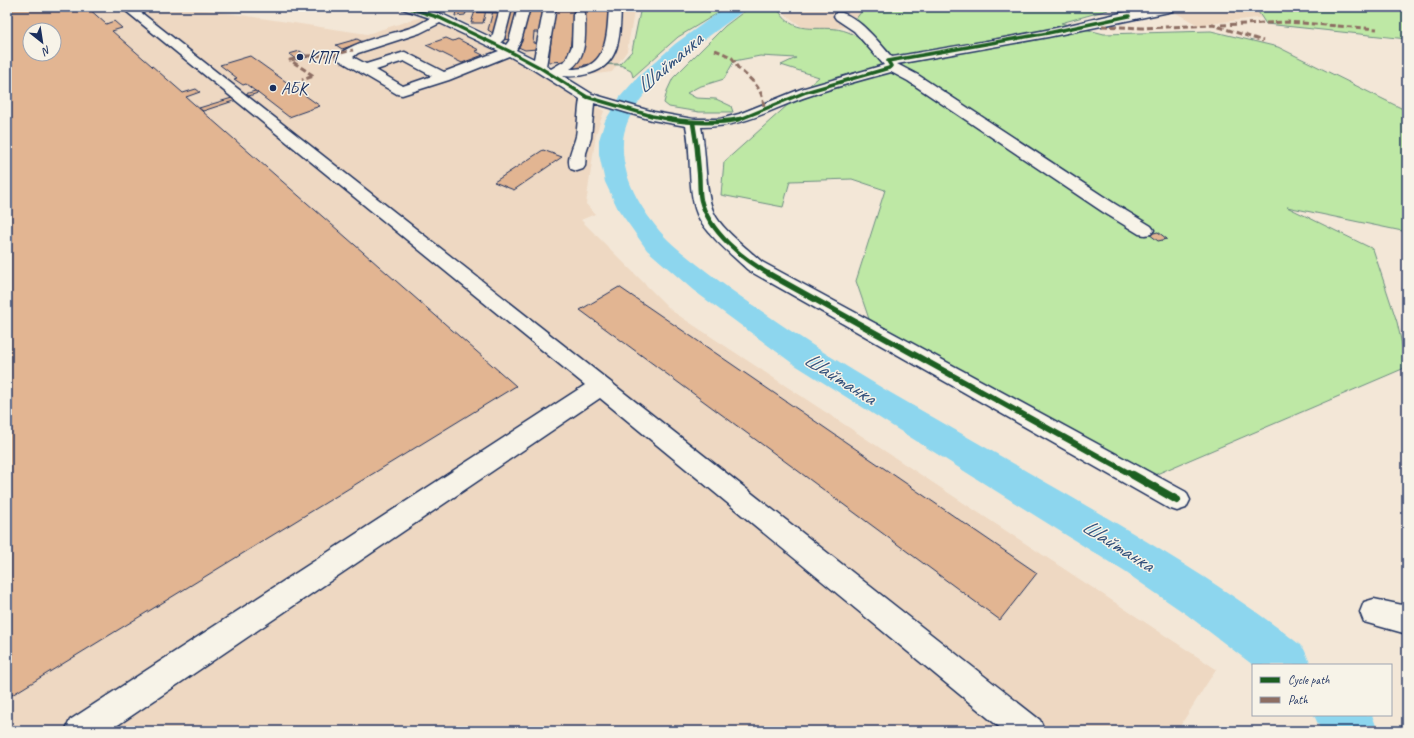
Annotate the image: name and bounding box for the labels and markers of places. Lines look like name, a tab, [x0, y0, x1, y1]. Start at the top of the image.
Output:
place label: КПП	[308, 47, 340, 68]
marker: КПП	[295, 52, 305, 62]
place label: АБК	[281, 78, 309, 99]
marker: АБК	[268, 83, 278, 93]

